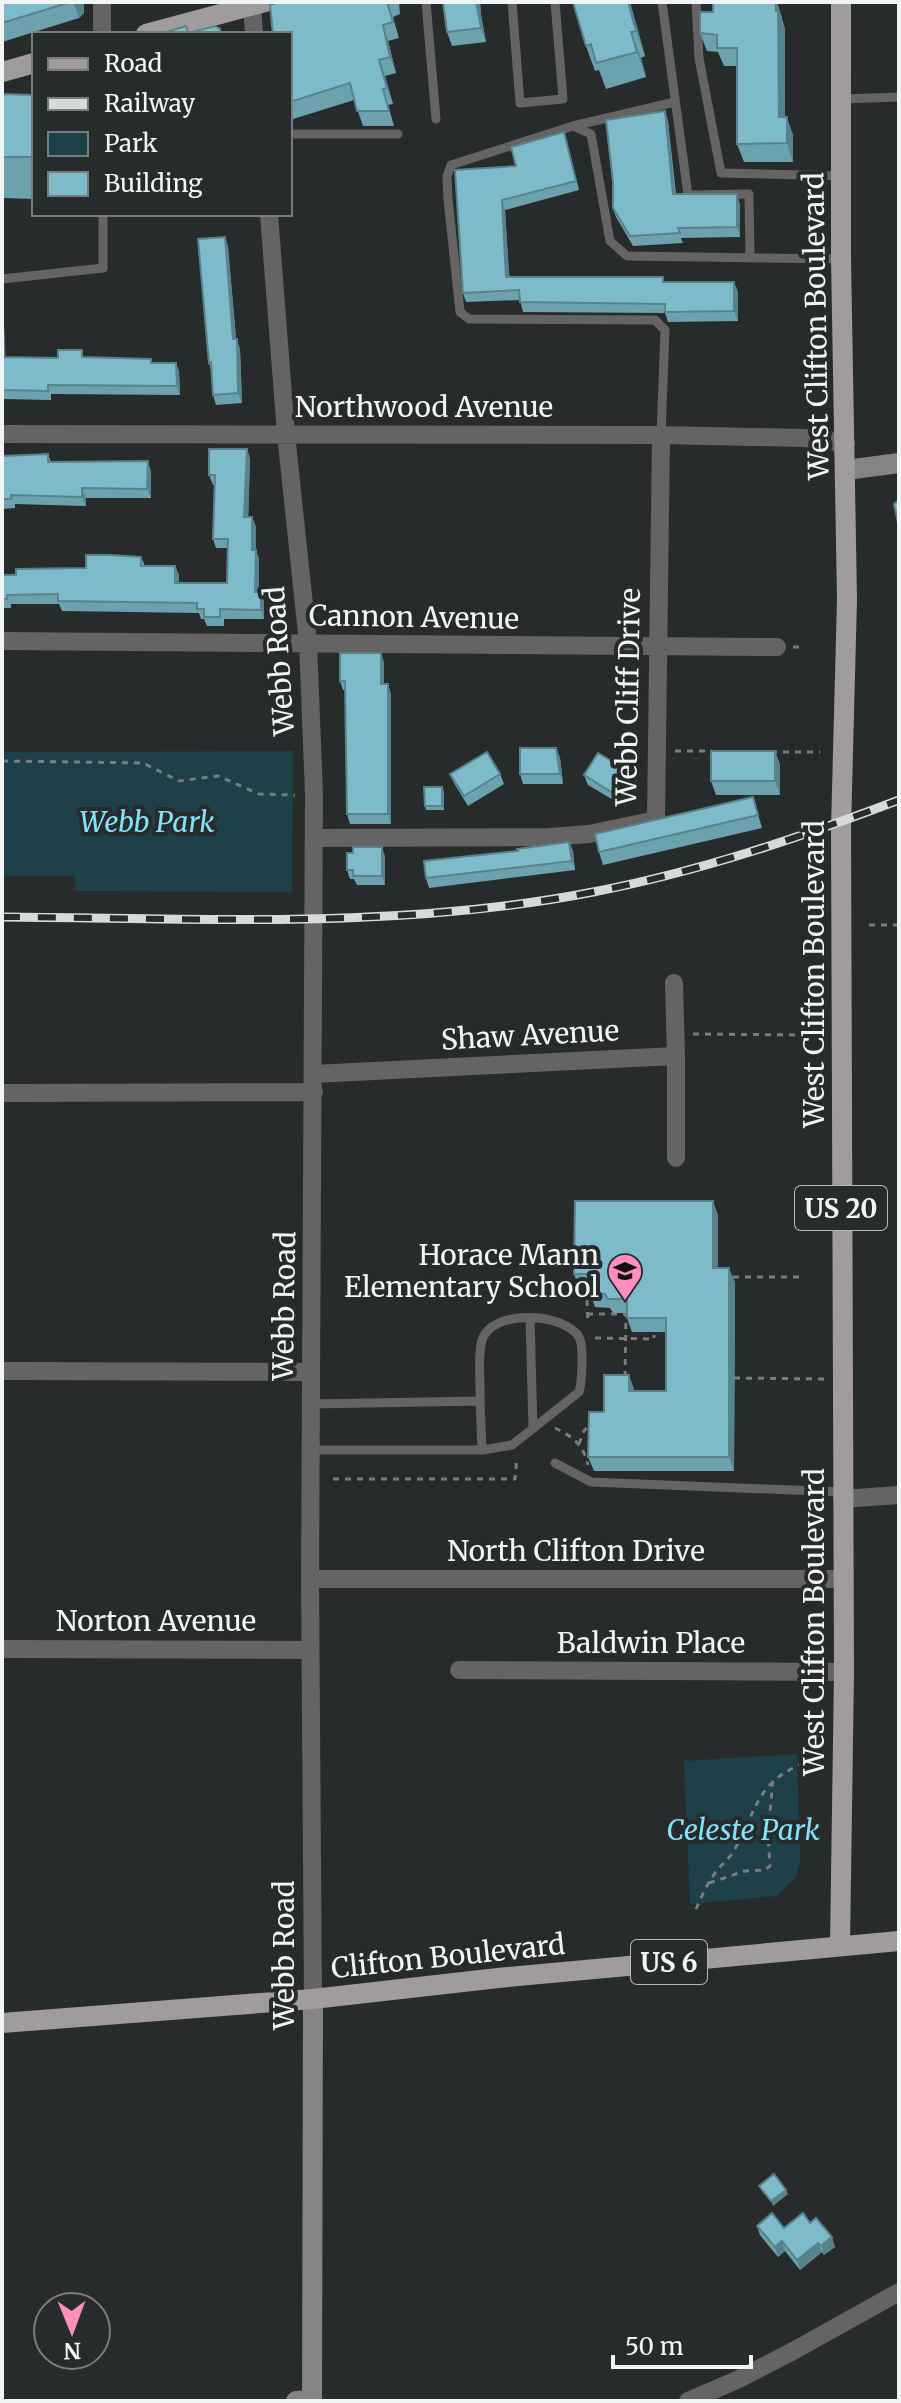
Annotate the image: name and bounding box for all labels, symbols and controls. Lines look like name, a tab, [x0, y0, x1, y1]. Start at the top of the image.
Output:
legend	[32, 32, 292, 216]
text: Road	[104, 48, 162, 79]
text: Railway	[104, 88, 195, 119]
text: Park	[104, 128, 158, 159]
text: Building	[104, 168, 203, 199]
street label: West Clifton Boulevard	[795, 172, 837, 481]
street label: Northwood Avenue	[295, 389, 553, 425]
street label: Webb Road	[256, 585, 302, 738]
street label: Webb Cliff Drive	[608, 588, 648, 807]
street label: Cannon Avenue	[309, 597, 519, 637]
park label: Webb Park	[80, 804, 214, 840]
street label: West Clifton Boulevard	[796, 820, 832, 1129]
street label: Shaw Avenue	[440, 1012, 620, 1058]
road number: US 20	[795, 1186, 887, 1230]
street label: Webb Road	[265, 1231, 303, 1382]
place label: Horace Mann Elementary School	[344, 1237, 599, 1305]
school or university icon: Horace Mann Elementary School	[606, 1252, 644, 1302]
street label: West Clifton Boulevard	[796, 1468, 832, 1777]
street label: North Clifton Drive	[447, 1533, 705, 1569]
street label: Norton Avenue	[56, 1603, 256, 1639]
street label: Baldwin Place	[557, 1625, 745, 1661]
park label: Celeste Park	[666, 1812, 820, 1848]
street label: Webb Road	[266, 1880, 302, 2031]
street label: Clifton Boulevard	[329, 1926, 567, 1986]
road number: US 6	[631, 1940, 707, 1984]
north arrow	[32, 2291, 112, 2371]
scale bar	[613, 2319, 751, 2369]
text: 50 m	[625, 2331, 684, 2362]
text: N	[63, 2337, 81, 2365]

